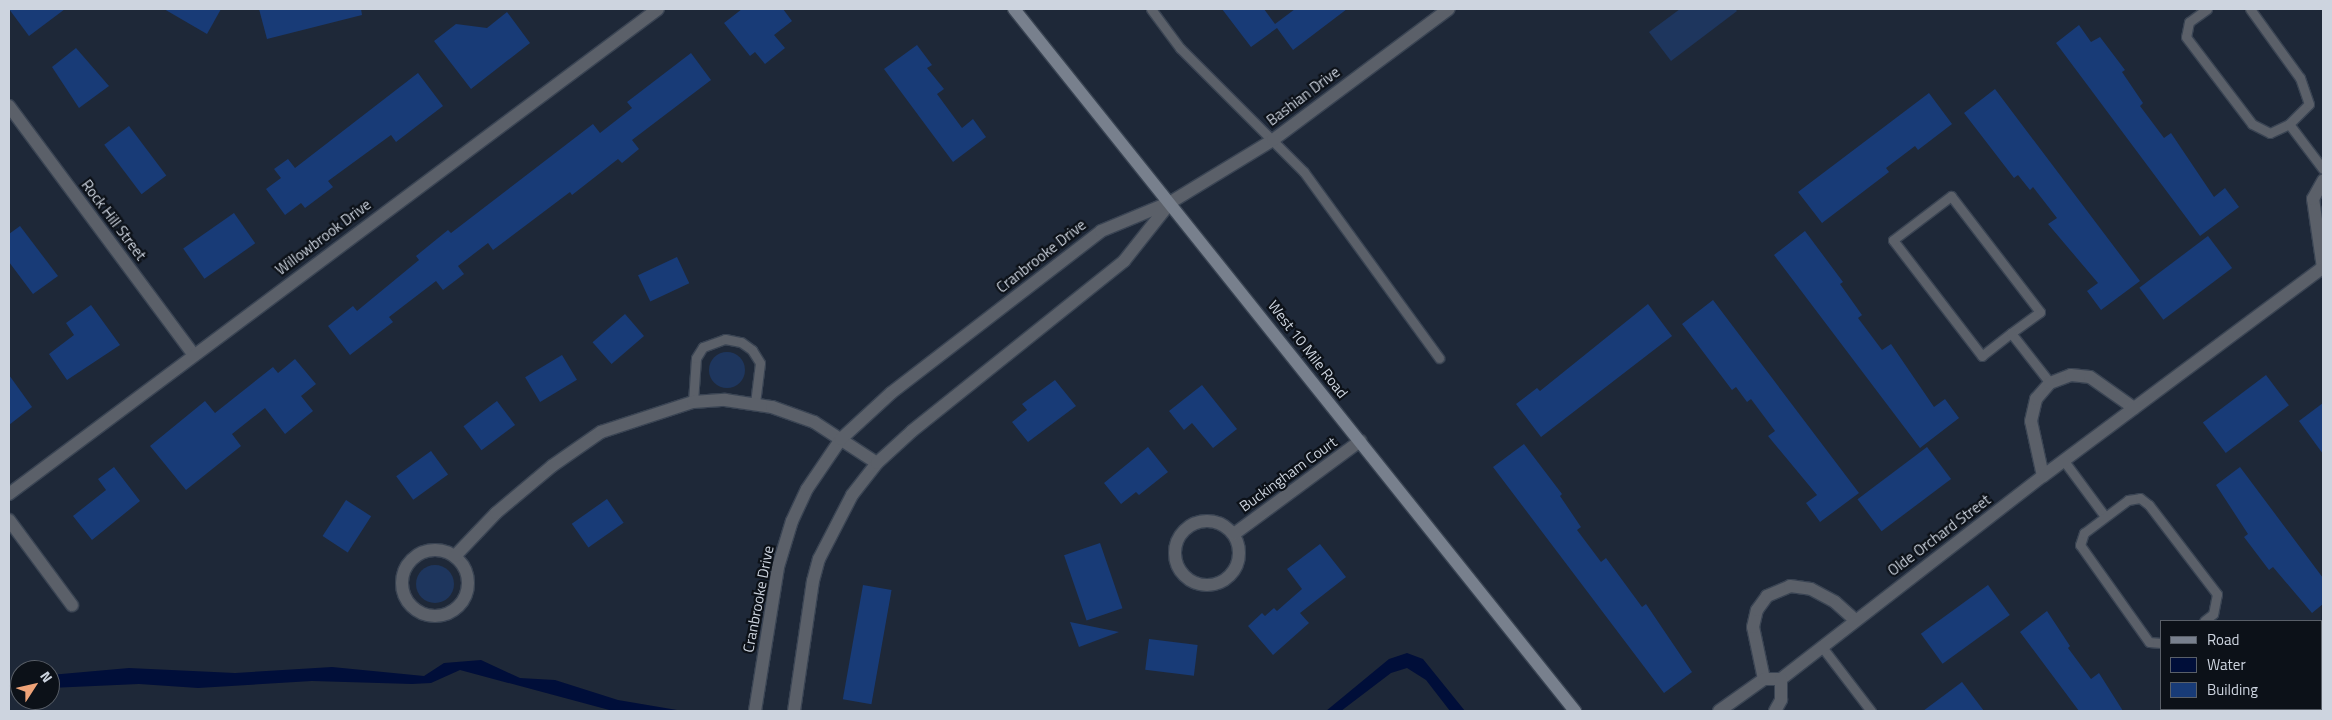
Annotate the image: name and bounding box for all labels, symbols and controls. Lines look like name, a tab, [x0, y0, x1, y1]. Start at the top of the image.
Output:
street label: Bashian Drive	[1263, 63, 1343, 129]
street label: Rock Hill Street	[78, 176, 150, 264]
street label: Willowbrook Drive	[272, 195, 374, 279]
street label: Cranbrooke Drive	[993, 216, 1089, 296]
street label: West 10 Mile Road	[1264, 297, 1352, 401]
street label: Buckingham Court	[1236, 433, 1340, 515]
street label: Olde Orchard Street	[1884, 490, 1994, 580]
street label: Cranbrooke Drive	[739, 544, 777, 654]
legend	[2160, 620, 2322, 710]
text: Road	[2207, 628, 2239, 651]
text: Water	[2207, 653, 2246, 676]
north arrow	[10, 660, 60, 710]
text: N	[35, 667, 58, 687]
text: Building	[2207, 678, 2258, 701]

